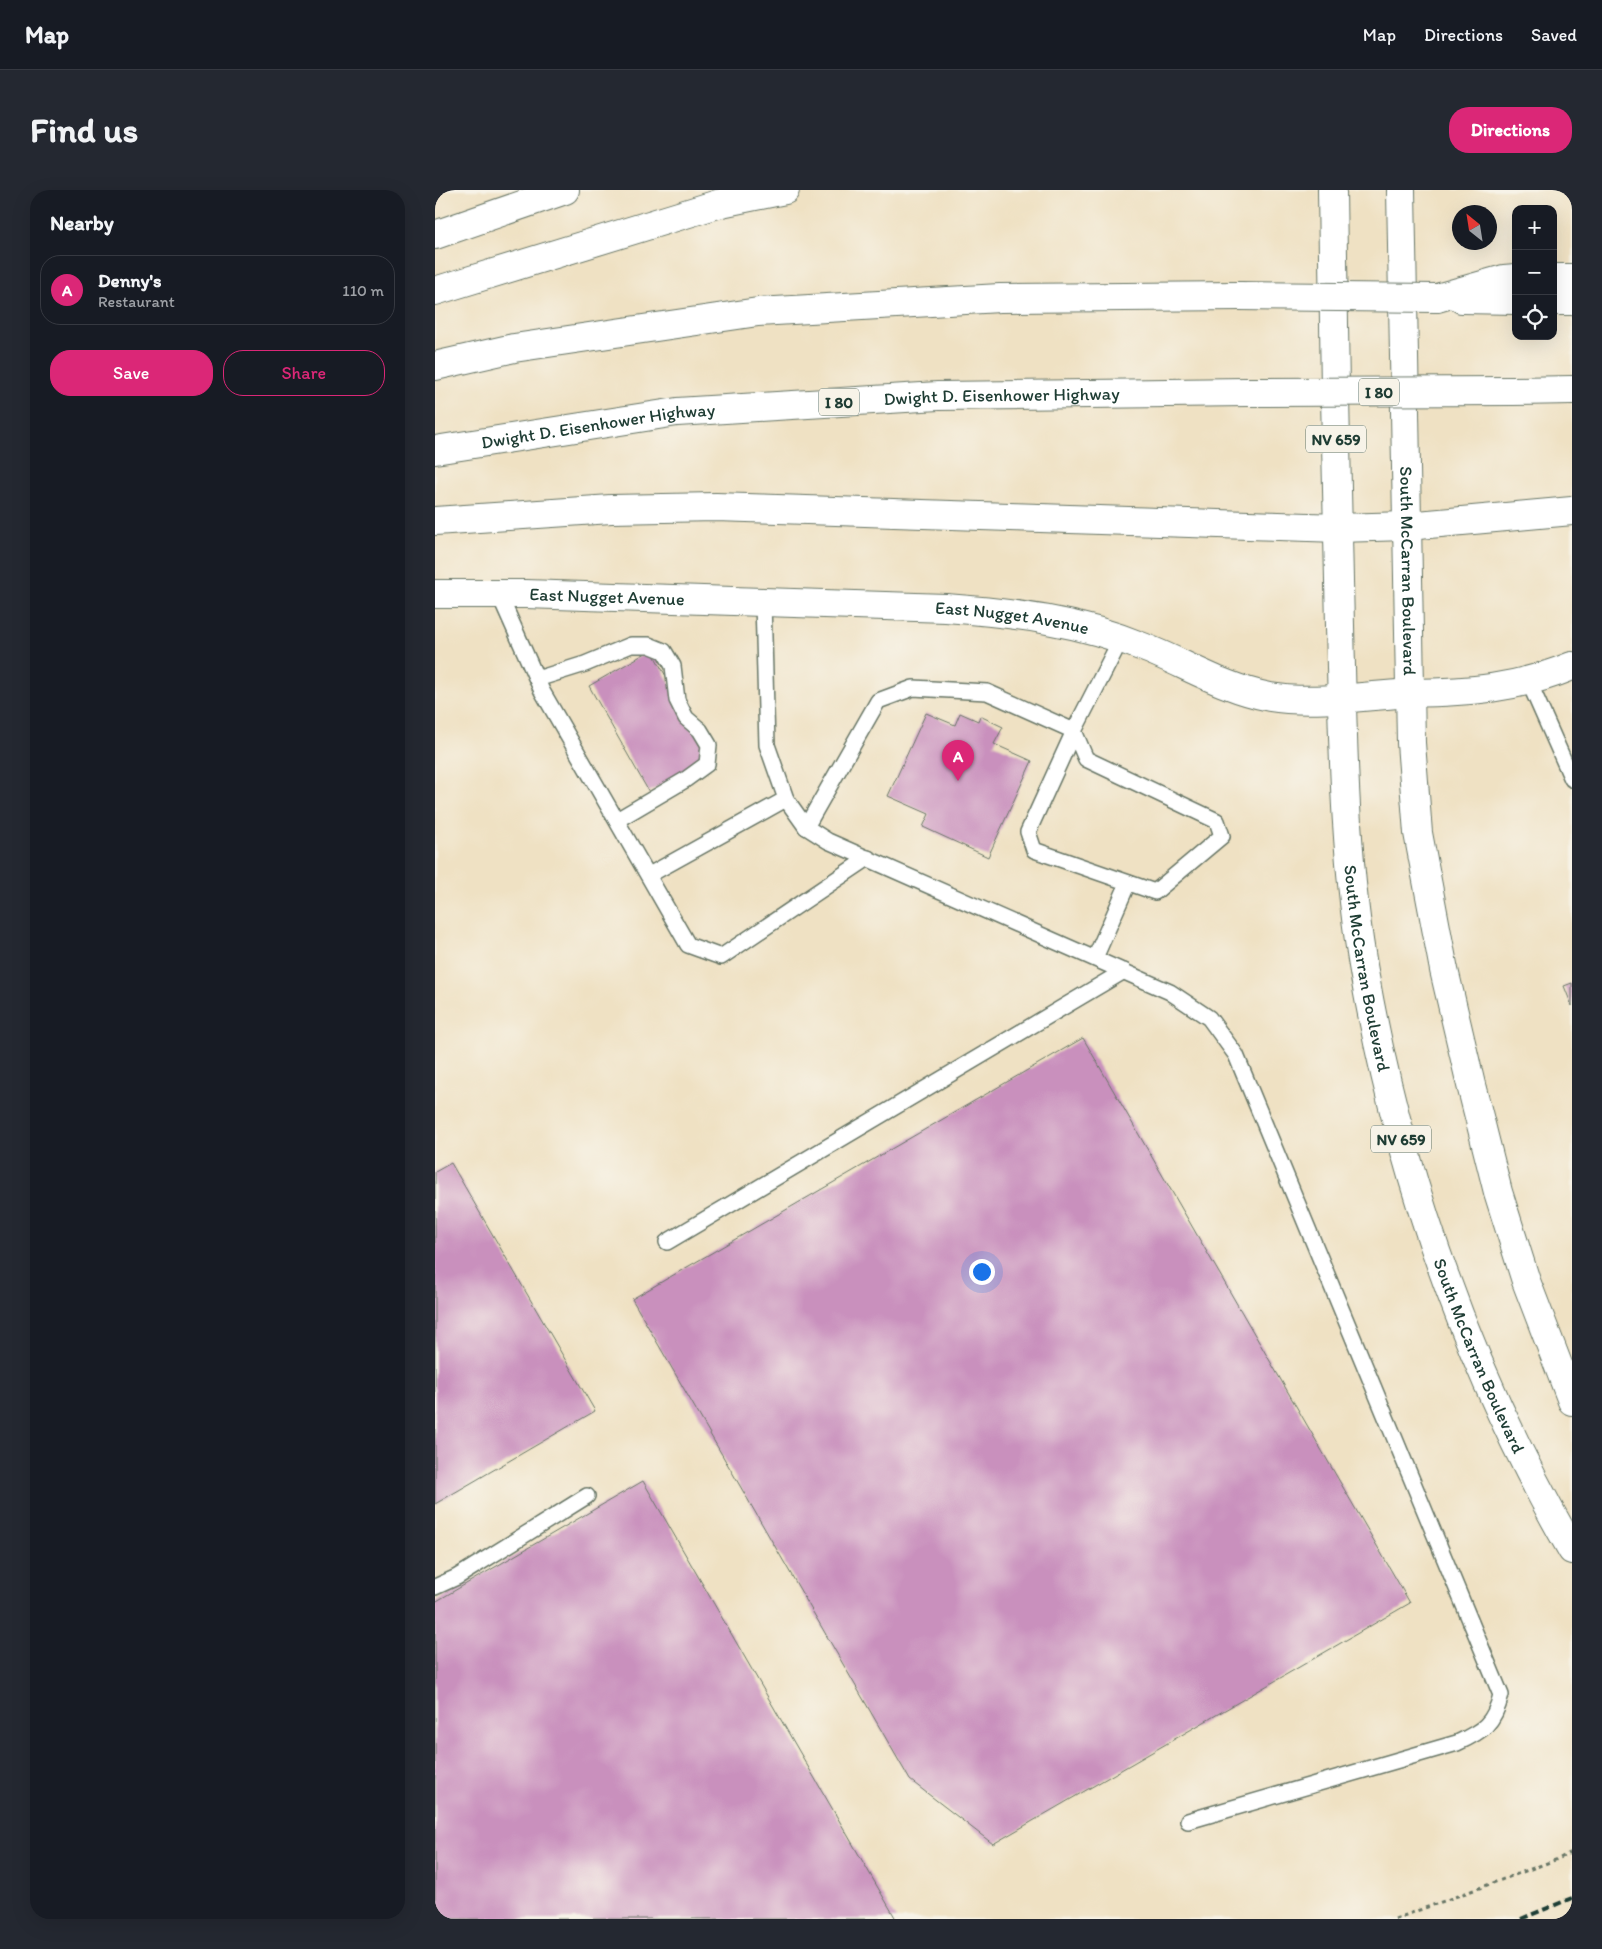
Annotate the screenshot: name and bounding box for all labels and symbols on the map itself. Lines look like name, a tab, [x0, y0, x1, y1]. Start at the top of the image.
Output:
north arrow	[1452, 205, 1497, 250]
road number: I 80	[1359, 378, 1399, 406]
street label: Dwight D. Eisenhower Highway	[883, 383, 1120, 410]
road number: I 80	[819, 388, 859, 416]
street label: Dwight D. Eisenhower Highway	[480, 399, 716, 454]
road number: NV 659	[1306, 425, 1366, 452]
street label: South McCarran Boulevard	[1395, 466, 1421, 676]
street label: East Nugget Avenue	[529, 583, 685, 610]
street label: East Nugget Avenue	[935, 597, 1091, 640]
pin: A	[942, 740, 974, 781]
street label: South McCarran Boulevard	[1339, 864, 1395, 1074]
road number: NV 659	[1371, 1126, 1431, 1152]
street label: South McCarran Boulevard	[1429, 1255, 1530, 1457]
your location	[969, 1259, 995, 1285]

